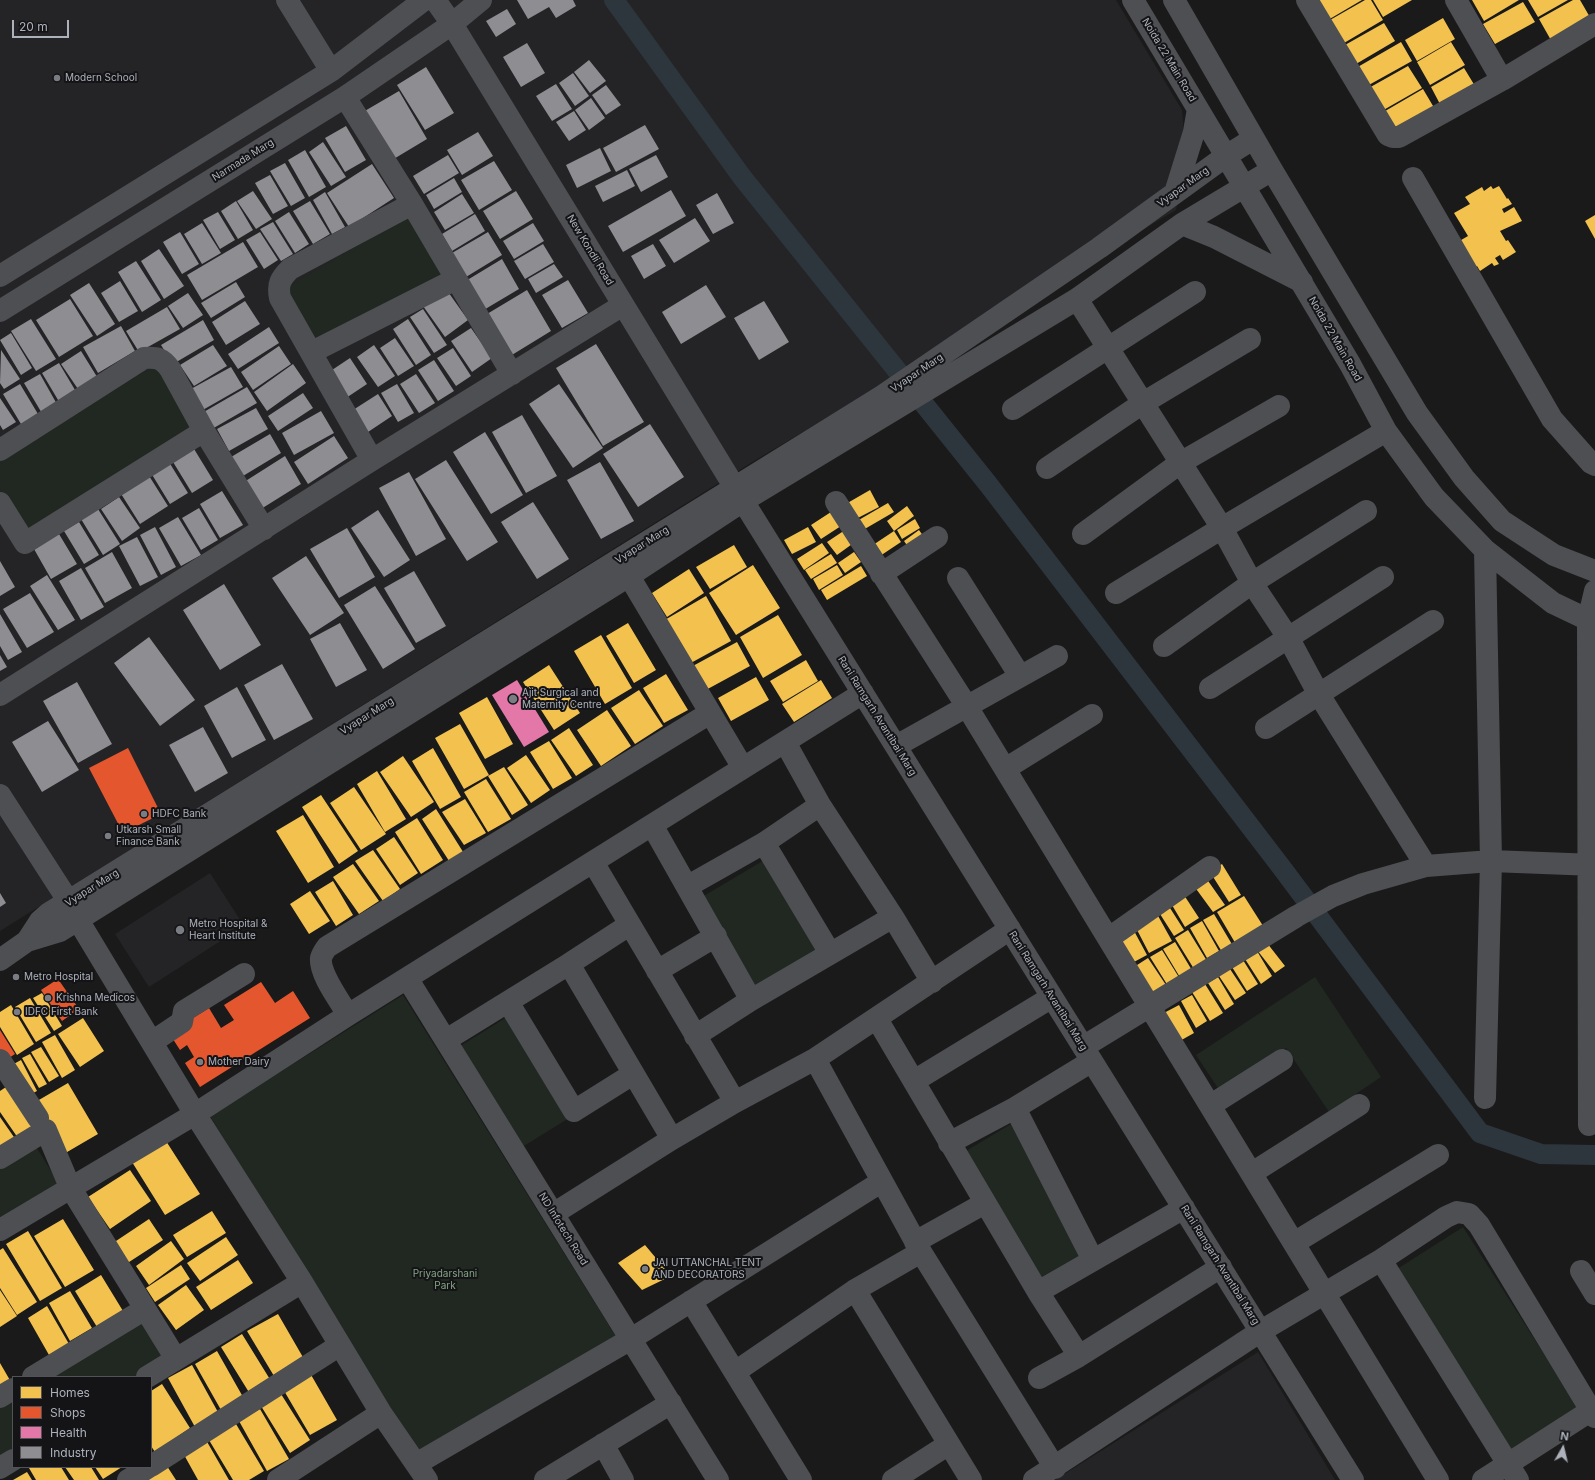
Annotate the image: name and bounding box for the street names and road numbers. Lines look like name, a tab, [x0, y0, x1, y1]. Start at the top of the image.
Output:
street label: Noida 22 Main Road	[1139, 16, 1199, 104]
street label: Narmada Marg	[210, 136, 276, 184]
street label: Vyapar Marg	[1155, 164, 1211, 210]
street label: New Kondli Road	[564, 212, 616, 288]
street label: Noida 22 Main Road	[1306, 295, 1364, 383]
street label: Vyapar Marg	[888, 351, 946, 395]
street label: Vyapar Marg	[613, 524, 671, 566]
street label: Rani Ramgarh Avantibai Marg	[835, 654, 919, 778]
street label: Vyapar Marg	[338, 695, 396, 737]
street label: Vyapar Marg	[63, 867, 121, 909]
street label: Rani Ramgarh Avantibai Marg	[1006, 929, 1090, 1053]
street label: ND Infotech Road	[536, 1191, 590, 1267]
street label: Rani Ramgarh Avantibai Marg	[1178, 1203, 1262, 1327]

